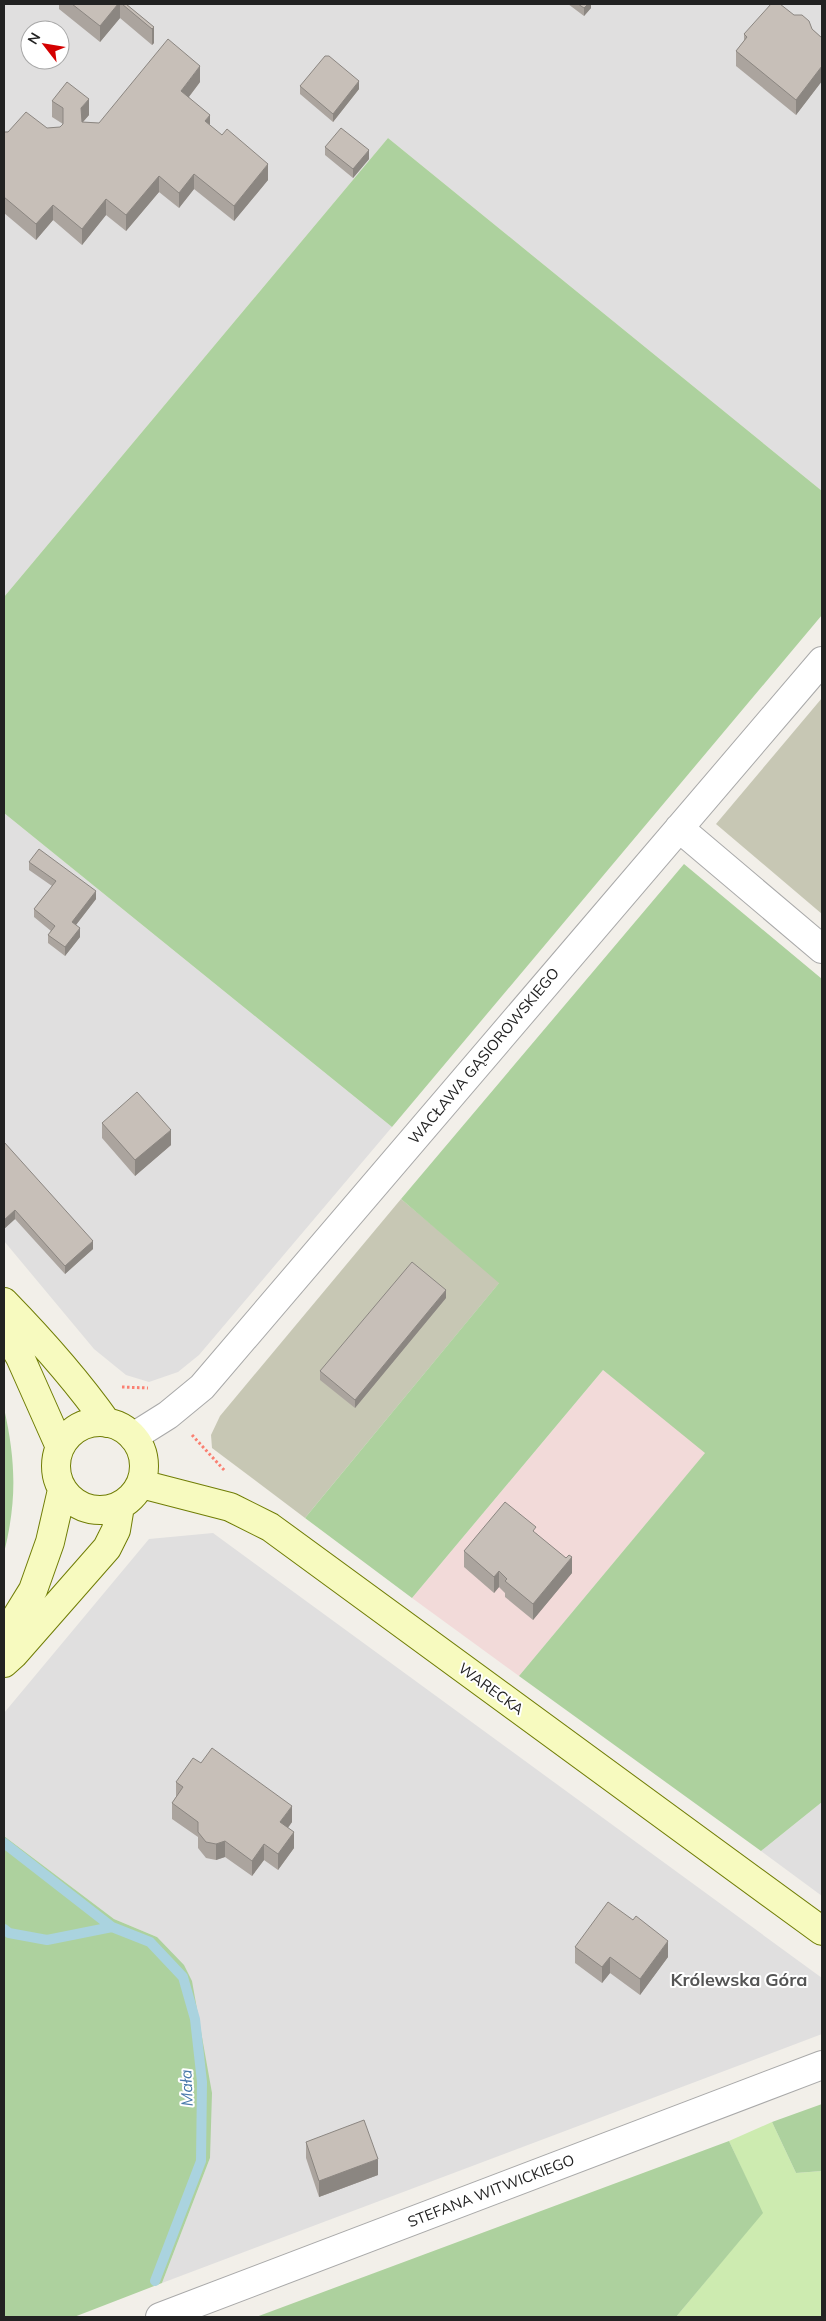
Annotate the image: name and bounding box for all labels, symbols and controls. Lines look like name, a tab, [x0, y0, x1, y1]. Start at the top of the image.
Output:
north arrow	[20, 20, 70, 70]
text: N	[23, 29, 44, 47]
street label: WACŁAWA GĄSIOROWSKIEGO	[404, 963, 563, 1148]
street label: WARECKA	[455, 1658, 528, 1719]
district label: Królewska Góra	[671, 1968, 807, 1991]
water label: Mała	[175, 2069, 197, 2107]
street label: STEFANA WITWICKIEGO	[405, 2150, 577, 2231]

